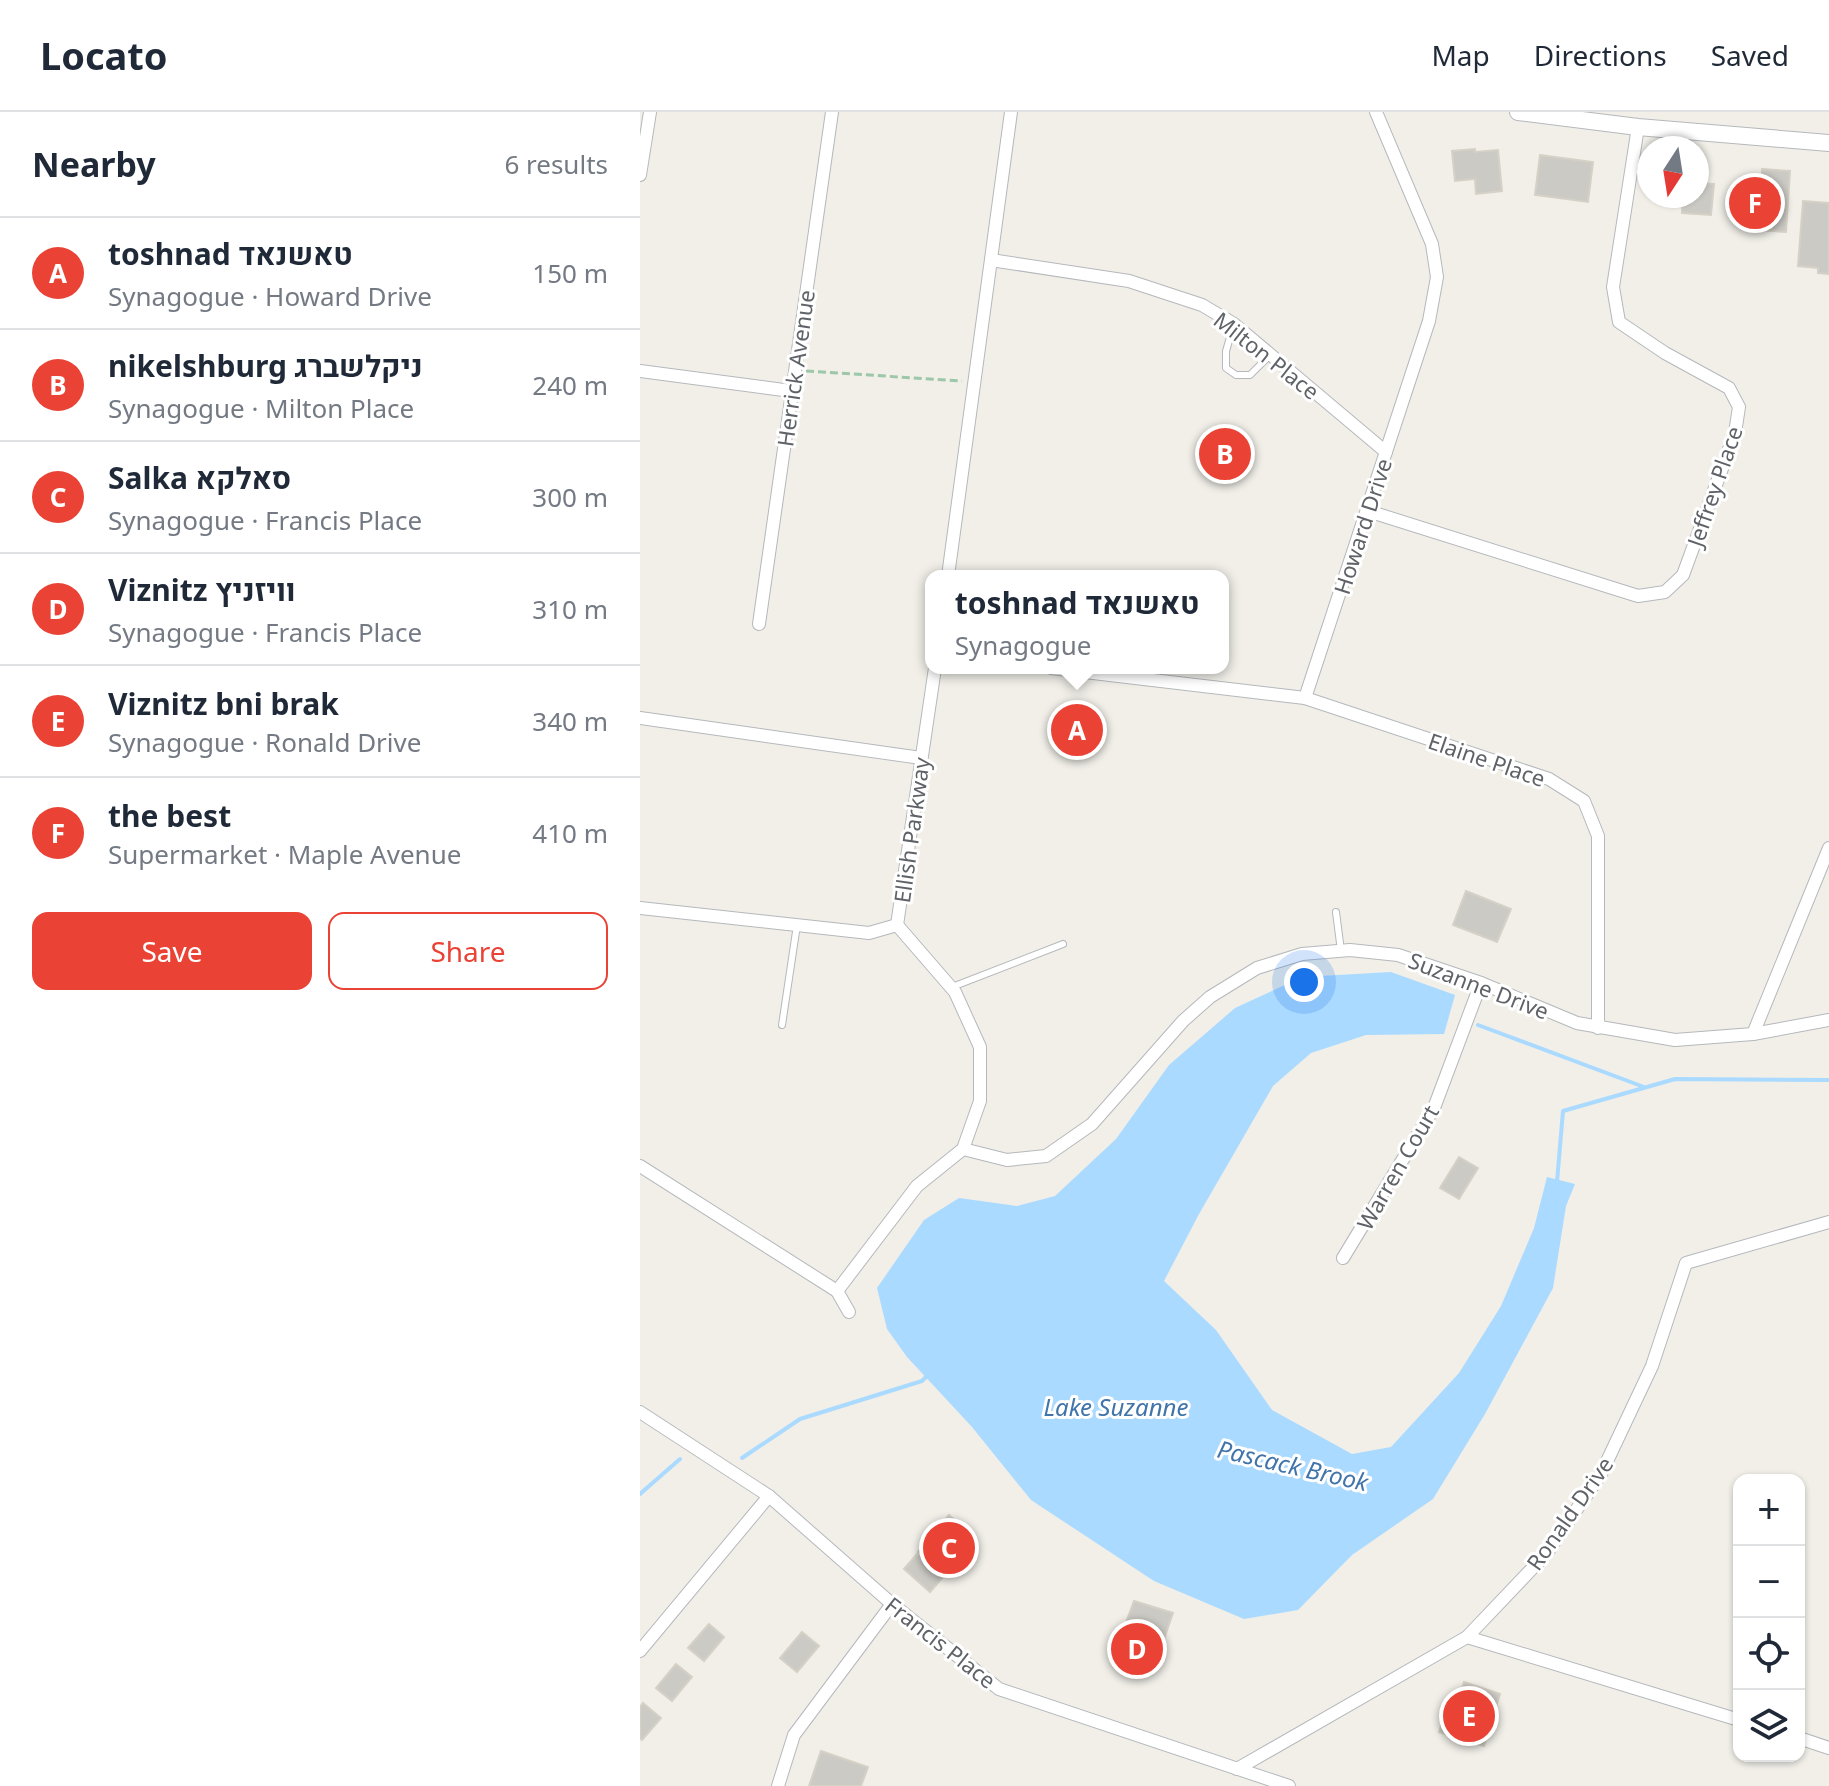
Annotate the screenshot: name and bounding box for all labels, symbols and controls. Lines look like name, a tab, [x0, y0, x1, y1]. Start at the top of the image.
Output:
text: Locato	[40, 29, 168, 81]
text: Map	[1431, 36, 1490, 74]
text: Directions	[1534, 36, 1667, 74]
text: Saved	[1711, 36, 1789, 74]
north arrow	[1637, 136, 1709, 208]
text: Nearby	[32, 141, 156, 187]
text: 6 results	[504, 146, 608, 182]
pin: F	[1729, 173, 1781, 233]
text: toshnad טאשנאד	[108, 233, 352, 274]
text: A	[49, 255, 67, 291]
text: 150 m	[532, 255, 608, 291]
text: Synagogue · Howard Drive	[108, 278, 432, 314]
street label: Herrick Avenue	[769, 288, 821, 448]
street label: Milton Place	[1208, 304, 1326, 406]
text: nikelshburg ניקלשברג	[108, 345, 423, 386]
text: B	[49, 367, 67, 403]
text: 240 m	[532, 367, 608, 403]
text: Synagogue · Milton Place	[108, 390, 414, 426]
street label: Jeffrey Place	[1679, 422, 1749, 552]
pin: B	[1199, 424, 1251, 484]
street label: Howard Drive	[1326, 454, 1398, 598]
text: Salka סאלקא	[108, 457, 291, 498]
text: C	[50, 479, 66, 515]
text: 300 m	[532, 479, 608, 515]
text: Synagogue · Francis Place	[108, 502, 422, 538]
text: Viznitz וויזניץ	[108, 569, 296, 610]
popup	[925, 570, 1229, 674]
text: toshnad טאשנאד	[955, 582, 1199, 623]
text: D	[48, 591, 68, 627]
text: 310 m	[532, 591, 608, 627]
text: Synagogue · Francis Place	[108, 614, 422, 650]
text: Synagogue	[955, 627, 1091, 663]
text: Viznitz bni brak	[108, 683, 339, 724]
pin: A	[1051, 700, 1103, 760]
text: E	[51, 703, 65, 739]
text: 340 m	[532, 703, 608, 739]
text: Synagogue · Ronald Drive	[108, 724, 421, 760]
street label: Elaine Place	[1424, 725, 1550, 793]
street label: Ellish Parkway	[886, 755, 936, 905]
text: the best	[108, 795, 231, 836]
text: F	[51, 815, 65, 851]
text: 410 m	[532, 815, 608, 851]
text: Supermarket · Maple Avenue	[108, 836, 461, 872]
button: Save	[32, 912, 312, 990]
button: Share	[328, 912, 608, 990]
street label: Suzanne Drive	[1404, 944, 1554, 1026]
your location	[1284, 962, 1324, 1002]
street label: Warren Court	[1349, 1099, 1445, 1235]
water label: Lake Suzanne	[1044, 1390, 1188, 1423]
water label: Pascack Brook	[1215, 1432, 1373, 1499]
street label: Ronald Drive	[1519, 1450, 1619, 1576]
map controls	[1733, 1474, 1805, 1762]
button: +	[1733, 1474, 1805, 1546]
pin: C	[923, 1518, 975, 1578]
button: −	[1733, 1546, 1805, 1618]
street label: Francis Place	[879, 1589, 1003, 1695]
button: locate	[1733, 1618, 1805, 1690]
pin: D	[1111, 1619, 1163, 1679]
pin: E	[1443, 1686, 1495, 1746]
button: layers	[1733, 1690, 1805, 1762]

